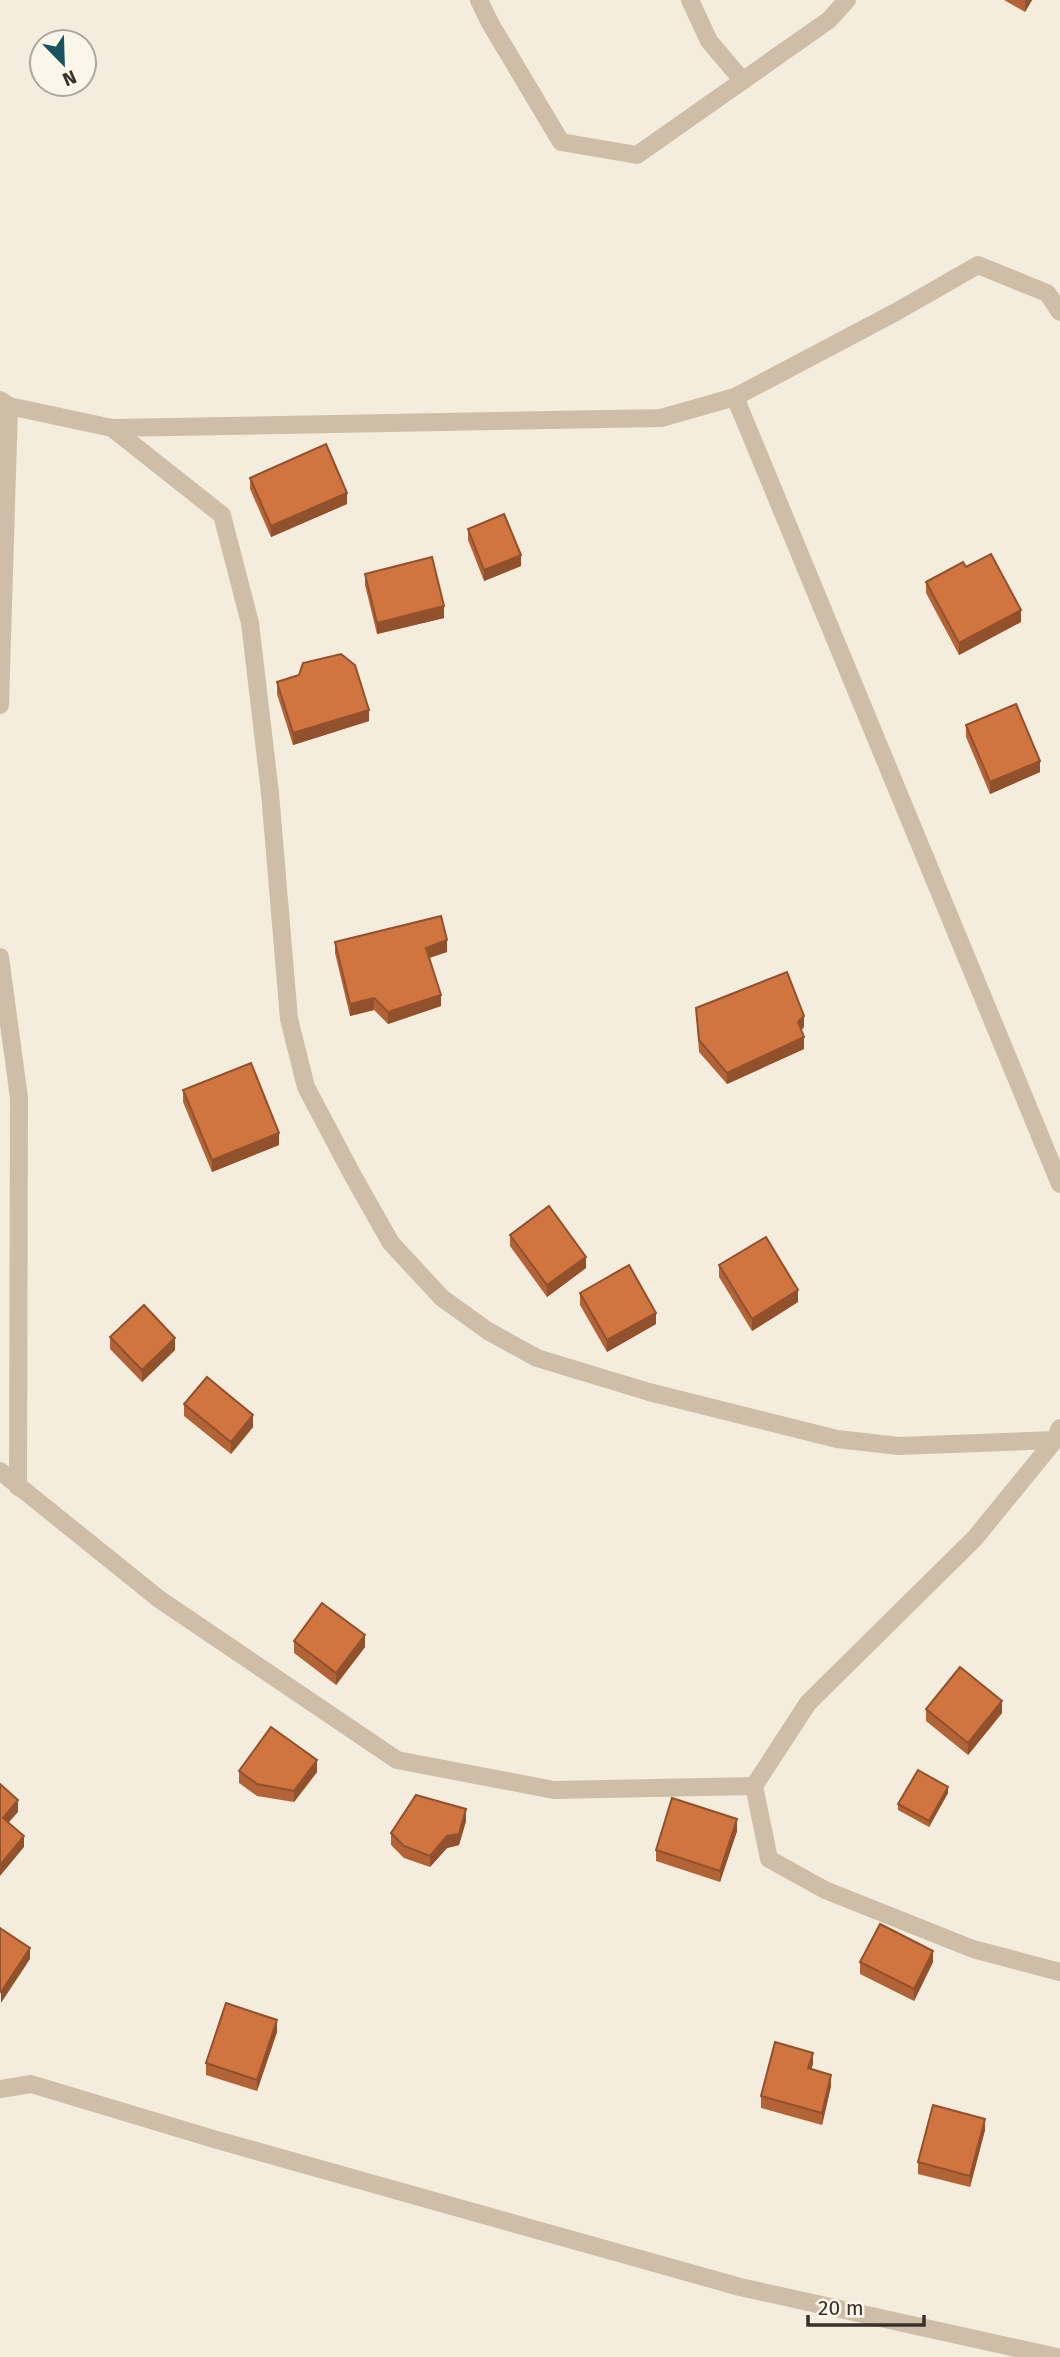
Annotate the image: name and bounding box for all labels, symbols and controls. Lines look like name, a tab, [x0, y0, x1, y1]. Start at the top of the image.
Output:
north arrow	[28, 28, 98, 98]
text: N	[59, 65, 80, 91]
scale bar	[808, 2284, 923, 2328]
text: 20 m	[818, 2295, 864, 2321]

